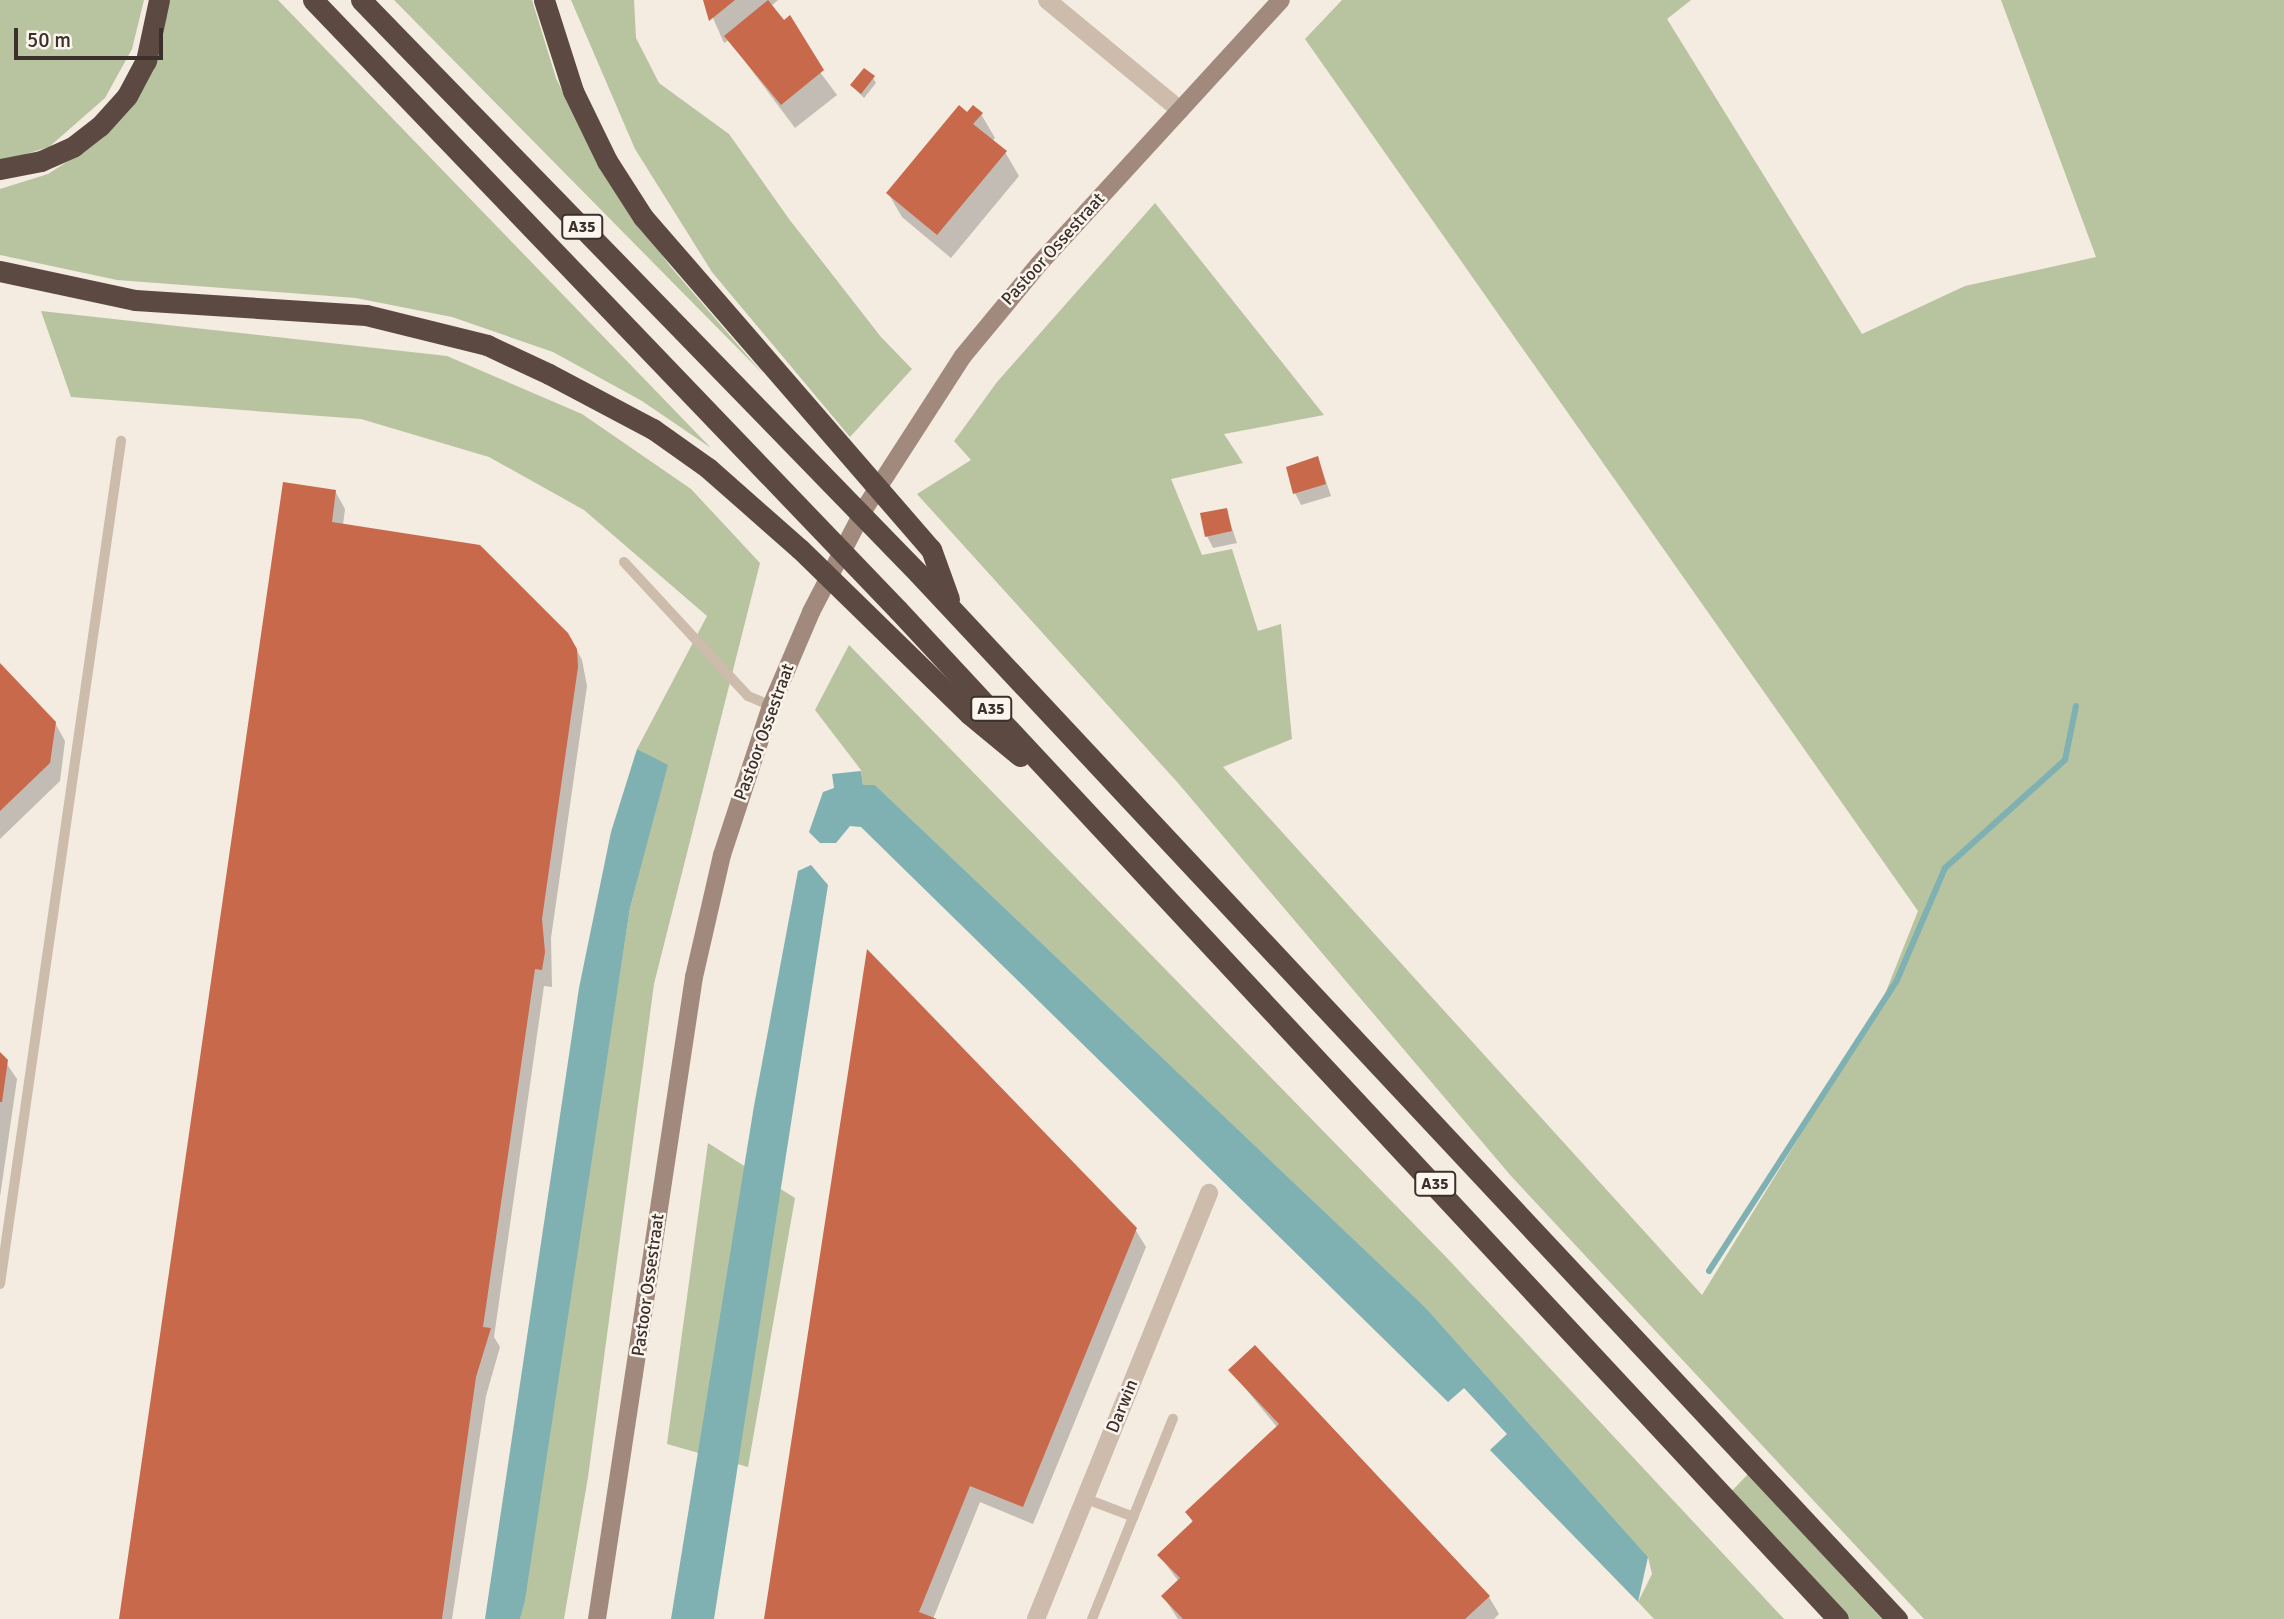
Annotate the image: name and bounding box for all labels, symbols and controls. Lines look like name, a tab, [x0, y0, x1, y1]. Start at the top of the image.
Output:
scale bar	[18, 14, 166, 58]
text: 50 m	[27, 27, 71, 53]
street label: Pastoor Ossestraat	[997, 188, 1109, 310]
road number: A35	[561, 215, 603, 240]
street label: Pastoor Ossestraat	[729, 661, 799, 803]
road number: A35	[970, 696, 1012, 722]
road number: A35	[1414, 1172, 1456, 1196]
street label: Pastoor Ossestraat	[627, 1212, 669, 1358]
street label: Darwin	[1102, 1376, 1142, 1436]

